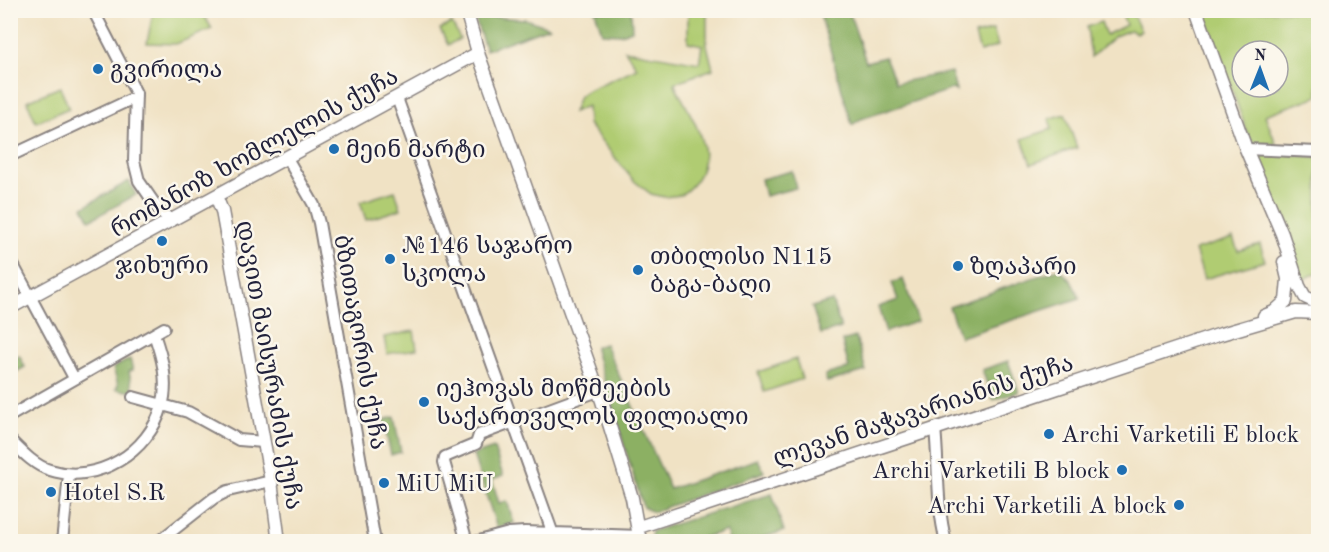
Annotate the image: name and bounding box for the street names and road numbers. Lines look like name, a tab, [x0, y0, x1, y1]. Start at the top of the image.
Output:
street label: რომანოზ ხომლელის ქუჩა	[107, 64, 403, 243]
street label: დავით მაისურაძის ქუჩა	[231, 219, 305, 512]
street label: ბზითაგორის ქუჩა	[328, 233, 390, 452]
street label: ლევან მაჭავარიანის ქუჩა	[770, 351, 1077, 472]

